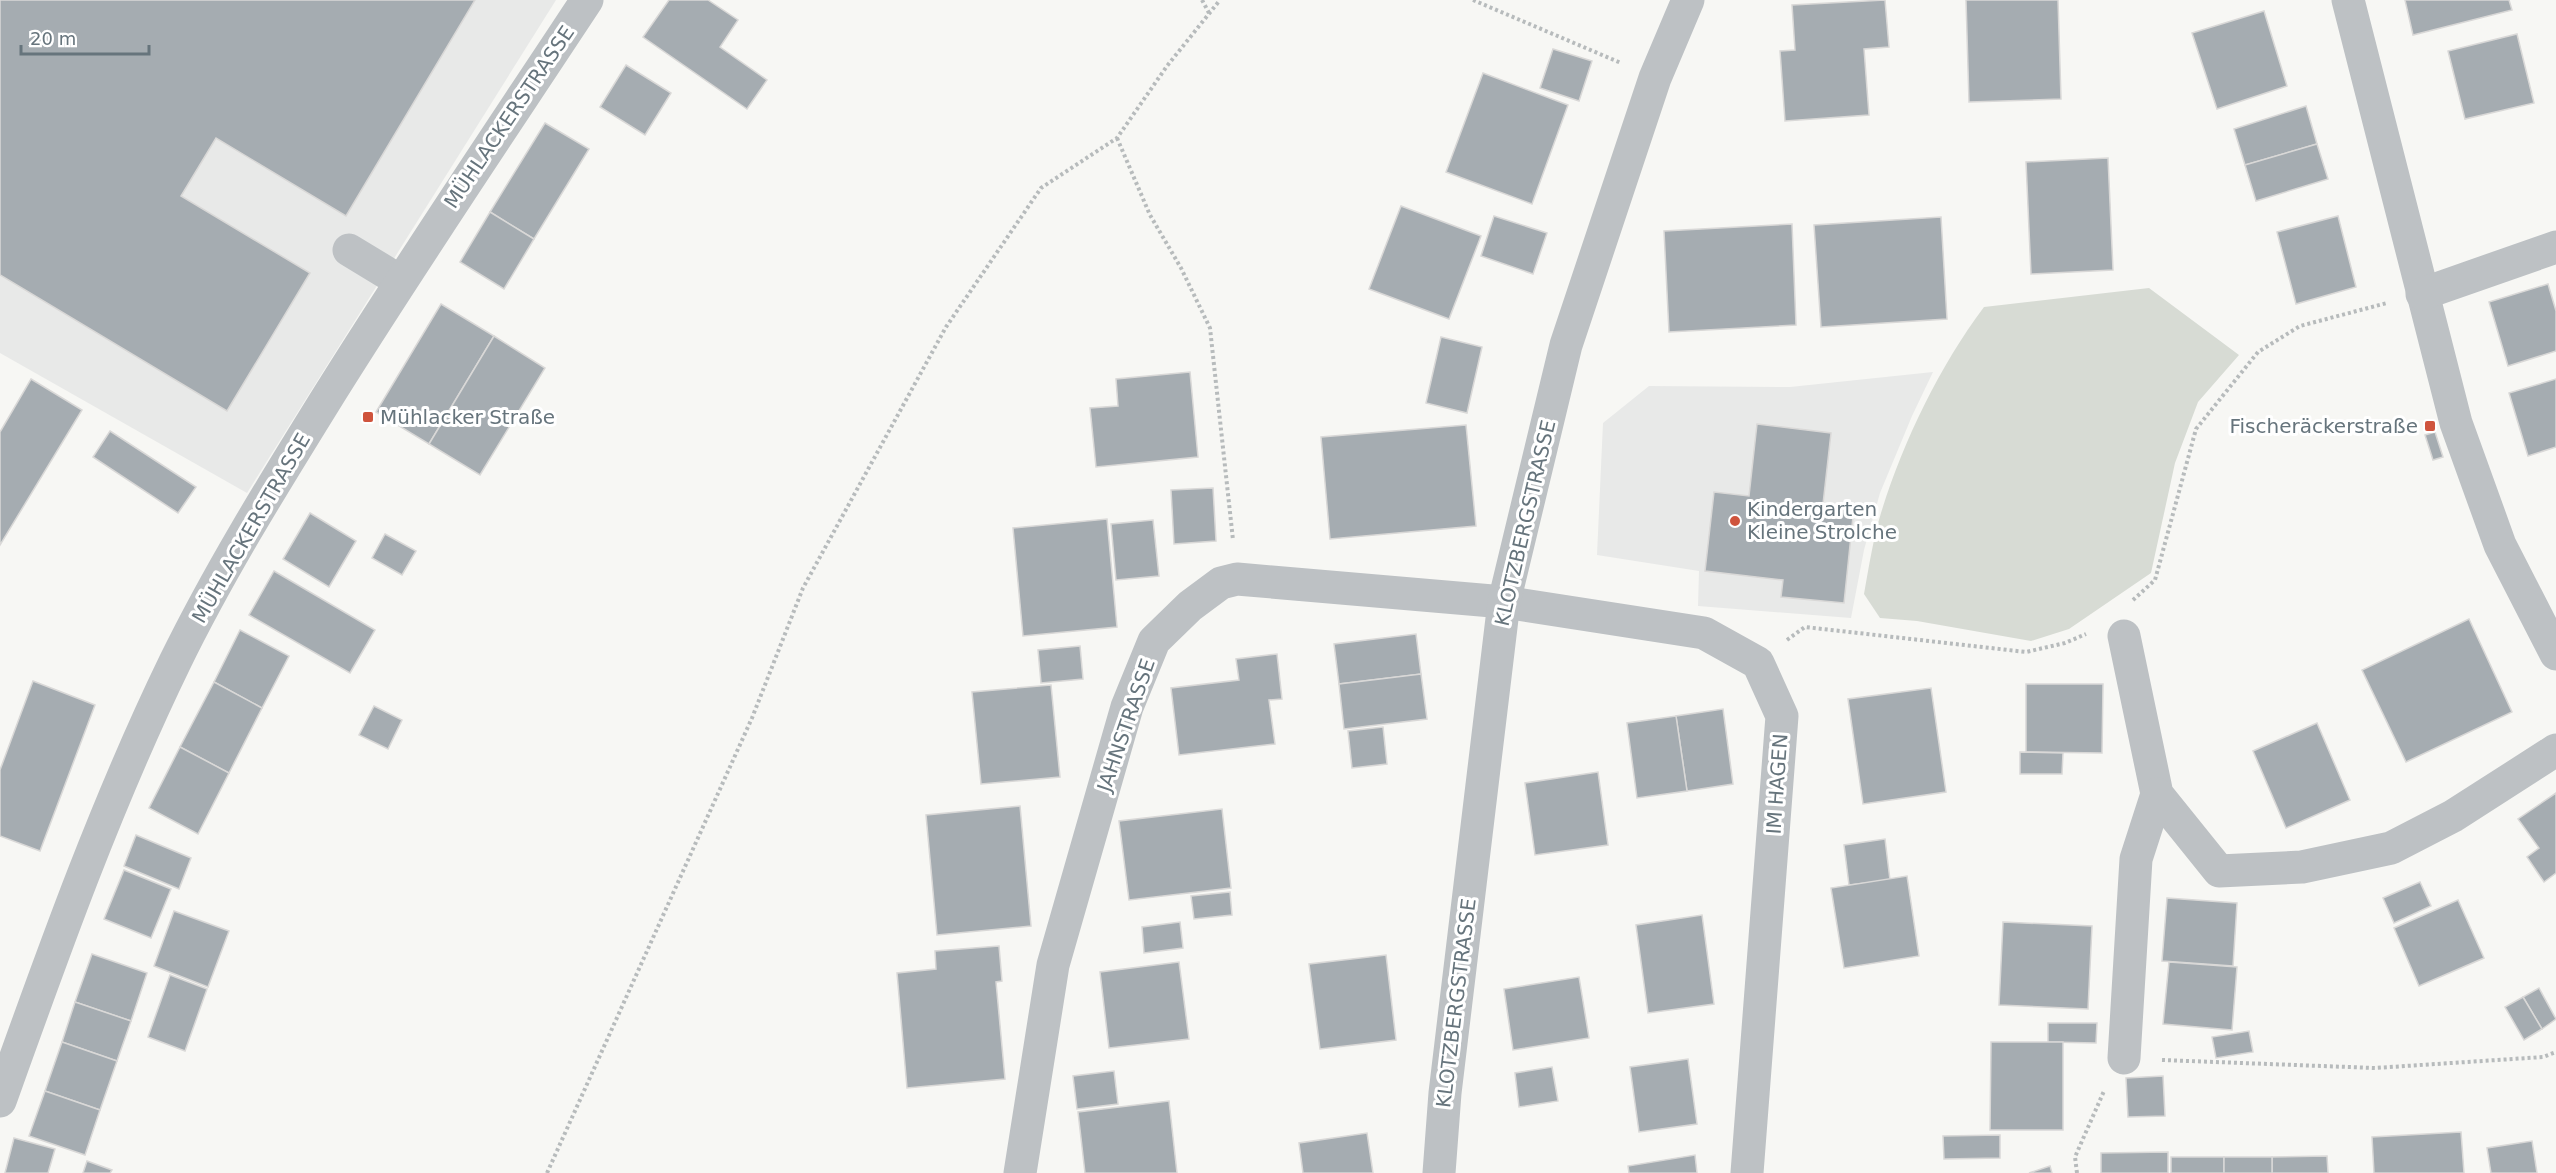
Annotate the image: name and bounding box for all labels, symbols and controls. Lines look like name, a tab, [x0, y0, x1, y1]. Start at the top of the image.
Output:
scale bar	[21, 18, 148, 56]
street label: MÜHLACKERSTRASSE	[439, 21, 579, 213]
text: 20 m	[30, 28, 76, 49]
place label: Mühlacker Straße	[380, 405, 555, 429]
marker: Mühlacker Straße	[361, 410, 375, 424]
place label: Fischeräckerstraße	[2229, 414, 2418, 438]
street label: KLOTZBERGSTRASSE	[1490, 418, 1560, 628]
marker: Fischeräckerstraße	[2423, 419, 2437, 433]
street label: MÜHLACKERSTRASSE	[187, 429, 315, 627]
place label: Kindergarten Kleine Strolche	[1747, 497, 1897, 544]
marker: Kindergarten Kleine Strolche	[1728, 514, 1742, 528]
street label: JAHNSTRASSE	[1091, 655, 1160, 796]
street label: IM HAGEN	[1762, 733, 1792, 835]
street label: KLOTZBERGSTRASSE	[1431, 897, 1481, 1109]

